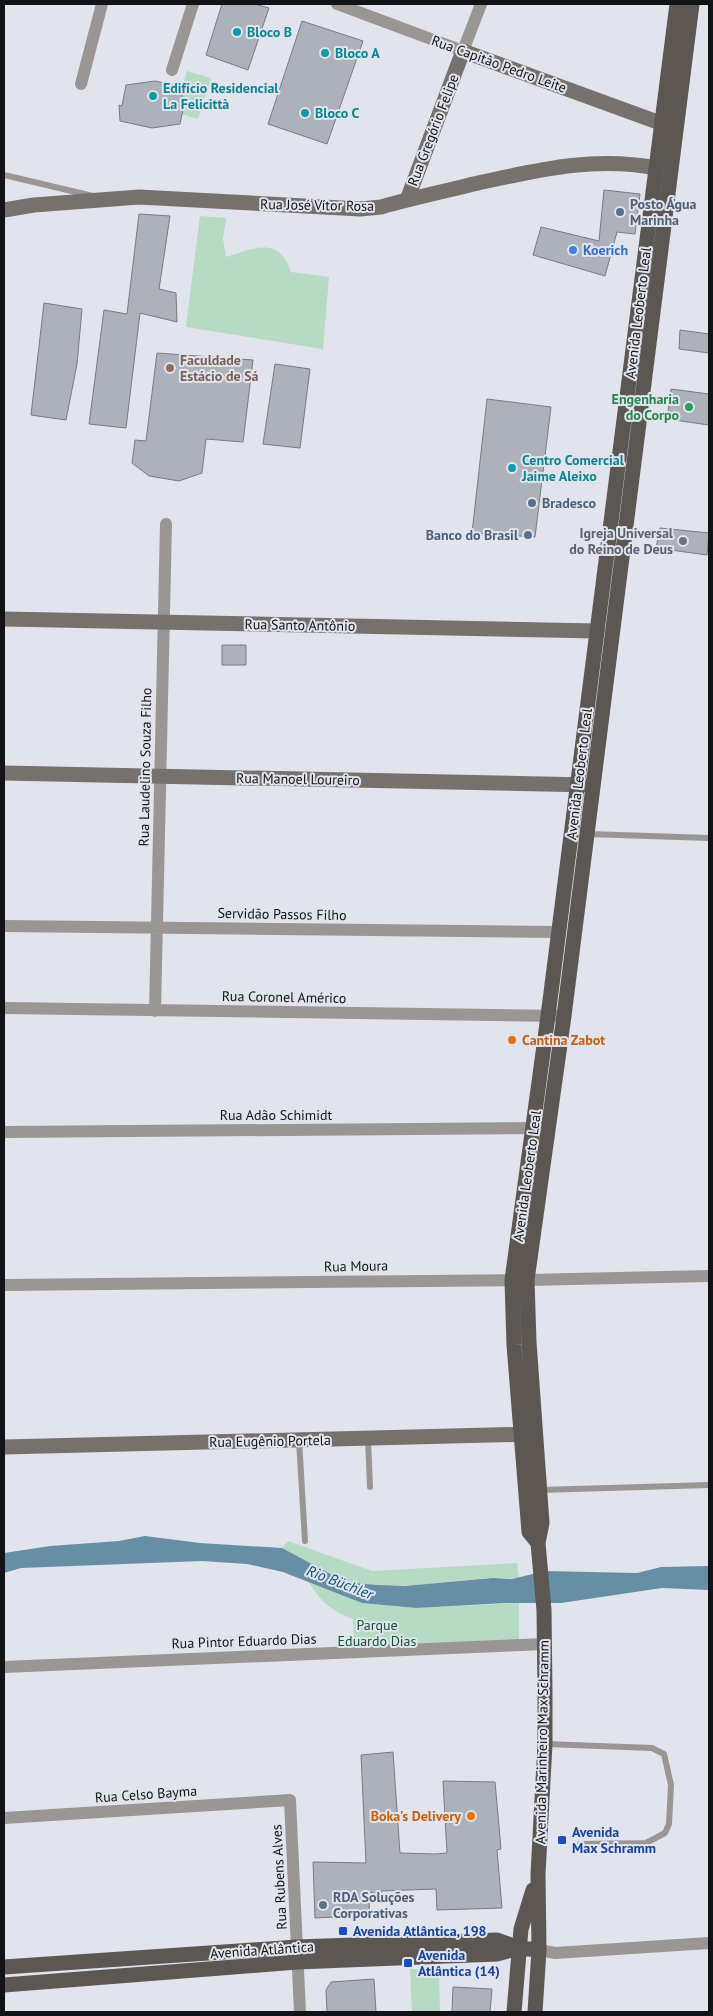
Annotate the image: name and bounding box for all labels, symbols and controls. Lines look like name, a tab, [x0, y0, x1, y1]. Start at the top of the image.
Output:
place label: Bloco B	[247, 23, 292, 41]
marker: Bloco B	[231, 26, 243, 38]
street label: Rua Capitão Pedro Leite	[429, 31, 569, 97]
place label: Bloco A	[335, 44, 380, 62]
marker: Bloco A	[319, 47, 331, 59]
street label: Rua Gregório Felipe	[403, 72, 463, 188]
place label: Edifício Residencial La Felicittà	[163, 79, 279, 113]
marker: Edifício Residencial La Felicittà	[147, 90, 159, 102]
place label: Bloco C	[315, 104, 360, 122]
marker: Bloco C	[299, 107, 311, 119]
street label: Rua José Vítor Rosa	[260, 195, 374, 215]
place label: Posto Água Marinha	[630, 195, 696, 229]
marker: Posto Água Marinha	[614, 206, 626, 218]
place label: Koerich	[583, 241, 628, 259]
marker: Koerich	[567, 244, 579, 256]
street label: Avenida Leoberto Leal	[621, 246, 655, 380]
place label: Faculdade Estácio de Sá	[180, 351, 259, 385]
marker: Faculdade Estácio de Sá	[164, 362, 176, 374]
place label: Engenharia do Corpo	[612, 390, 679, 424]
marker: Engenharia do Corpo	[683, 401, 695, 413]
place label: Centro Comercial Jaime Aleixo	[521, 451, 625, 485]
marker: Centro Comercial Jaime Aleixo	[506, 462, 518, 474]
place label: Bradesco	[542, 494, 597, 512]
marker: Bradesco	[526, 497, 538, 509]
place label: Igreja Universal do Reino de Deus	[569, 524, 674, 558]
place label: Banco do Brasil	[426, 526, 519, 544]
marker: Banco do Brasil	[522, 529, 534, 541]
marker: Igreja Universal do Reino de Deus	[677, 535, 689, 547]
street label: Rua Santo Antônio	[244, 615, 356, 635]
street label: Rua Laudelino Souza Filho	[135, 687, 155, 847]
street label: Avenida Leoberto Leal	[562, 707, 596, 841]
street label: Rua Manoel Loureiro	[236, 769, 360, 789]
street label: Servidão Passos Filho	[217, 904, 347, 924]
street label: Rua Coronel Américo	[222, 987, 346, 1007]
place label: Cantina Zabot	[522, 1031, 605, 1049]
marker: Cantina Zabot	[506, 1034, 518, 1046]
street label: Rua Adão Schimidt	[220, 1106, 332, 1124]
street label: Avenida Leoberto Leal	[509, 1109, 545, 1243]
street label: Rua Moura	[324, 1256, 388, 1276]
street label: Rua Eugênio Portela	[209, 1431, 331, 1451]
water label: Rio Büchler	[304, 1561, 377, 1604]
park label: Parque Eduardo Dias	[338, 1616, 417, 1650]
street label: Rua Pintor Eduardo Dias	[171, 1629, 317, 1653]
street label: Avenida Marinheiro Max Schramm	[531, 1640, 553, 1844]
street label: Rua Celso Bayma	[94, 1781, 198, 1807]
place label: Boka's Delivery	[371, 1807, 461, 1825]
marker: Boka's Delivery	[465, 1810, 477, 1822]
place label: Avenida Max Schramm	[572, 1823, 656, 1857]
street label: Rua Rubens Alves	[267, 1824, 291, 1930]
marker: Avenida Max Schramm	[556, 1834, 568, 1846]
place label: RDA Soluções Corporativas	[333, 1888, 415, 1922]
marker: RDA Soluções Corporativas	[317, 1899, 329, 1911]
place label: Avenida Atlântica, 198	[353, 1922, 487, 1940]
marker: Avenida Atlântica, 198	[337, 1925, 349, 1937]
street label: Avenida Atlântica	[210, 1937, 314, 1963]
place label: Avenida Atlântica (14)	[418, 1946, 500, 1980]
marker: Avenida Atlântica (14)	[402, 1957, 414, 1969]

